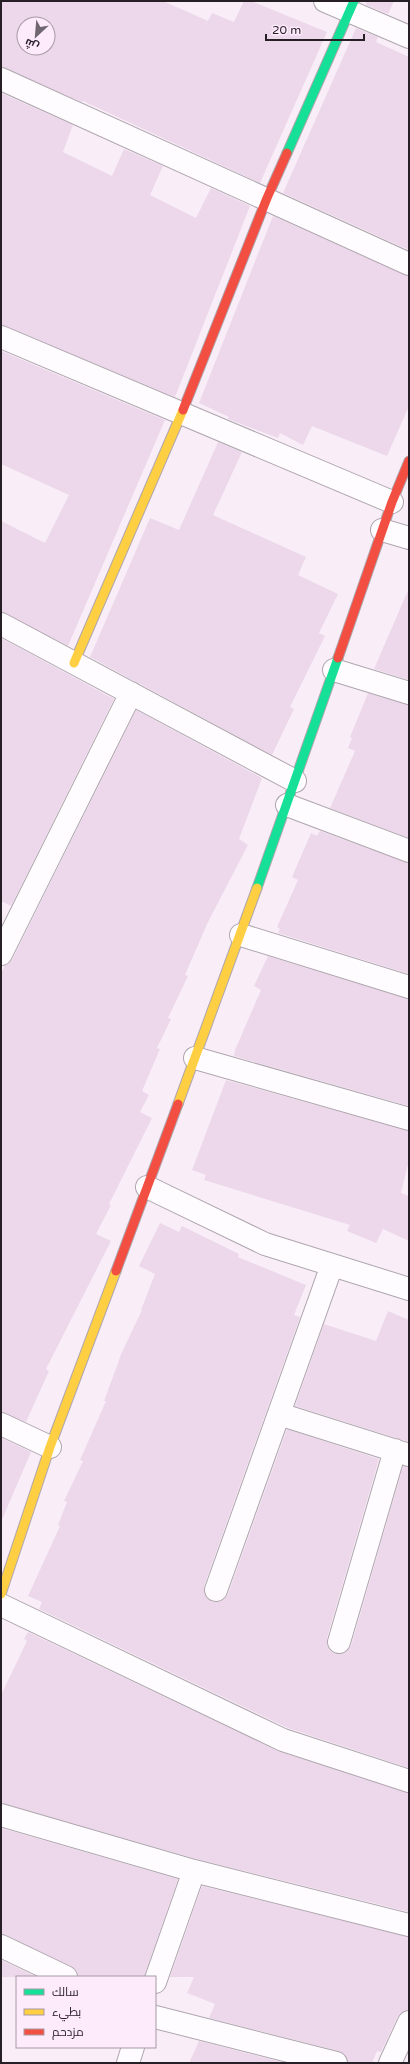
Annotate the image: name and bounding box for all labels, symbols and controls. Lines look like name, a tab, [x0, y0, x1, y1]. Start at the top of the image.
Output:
north arrow	[16, 16, 56, 56]
scale bar	[266, 16, 364, 42]
text: 20 m	[272, 23, 301, 37]
text: ش	[23, 36, 41, 53]
legend	[16, 1976, 156, 2048]
text: سالك	[52, 1985, 79, 1999]
text: بطيء	[52, 2005, 81, 2022]
text: مزدحم	[52, 2025, 84, 2040]

